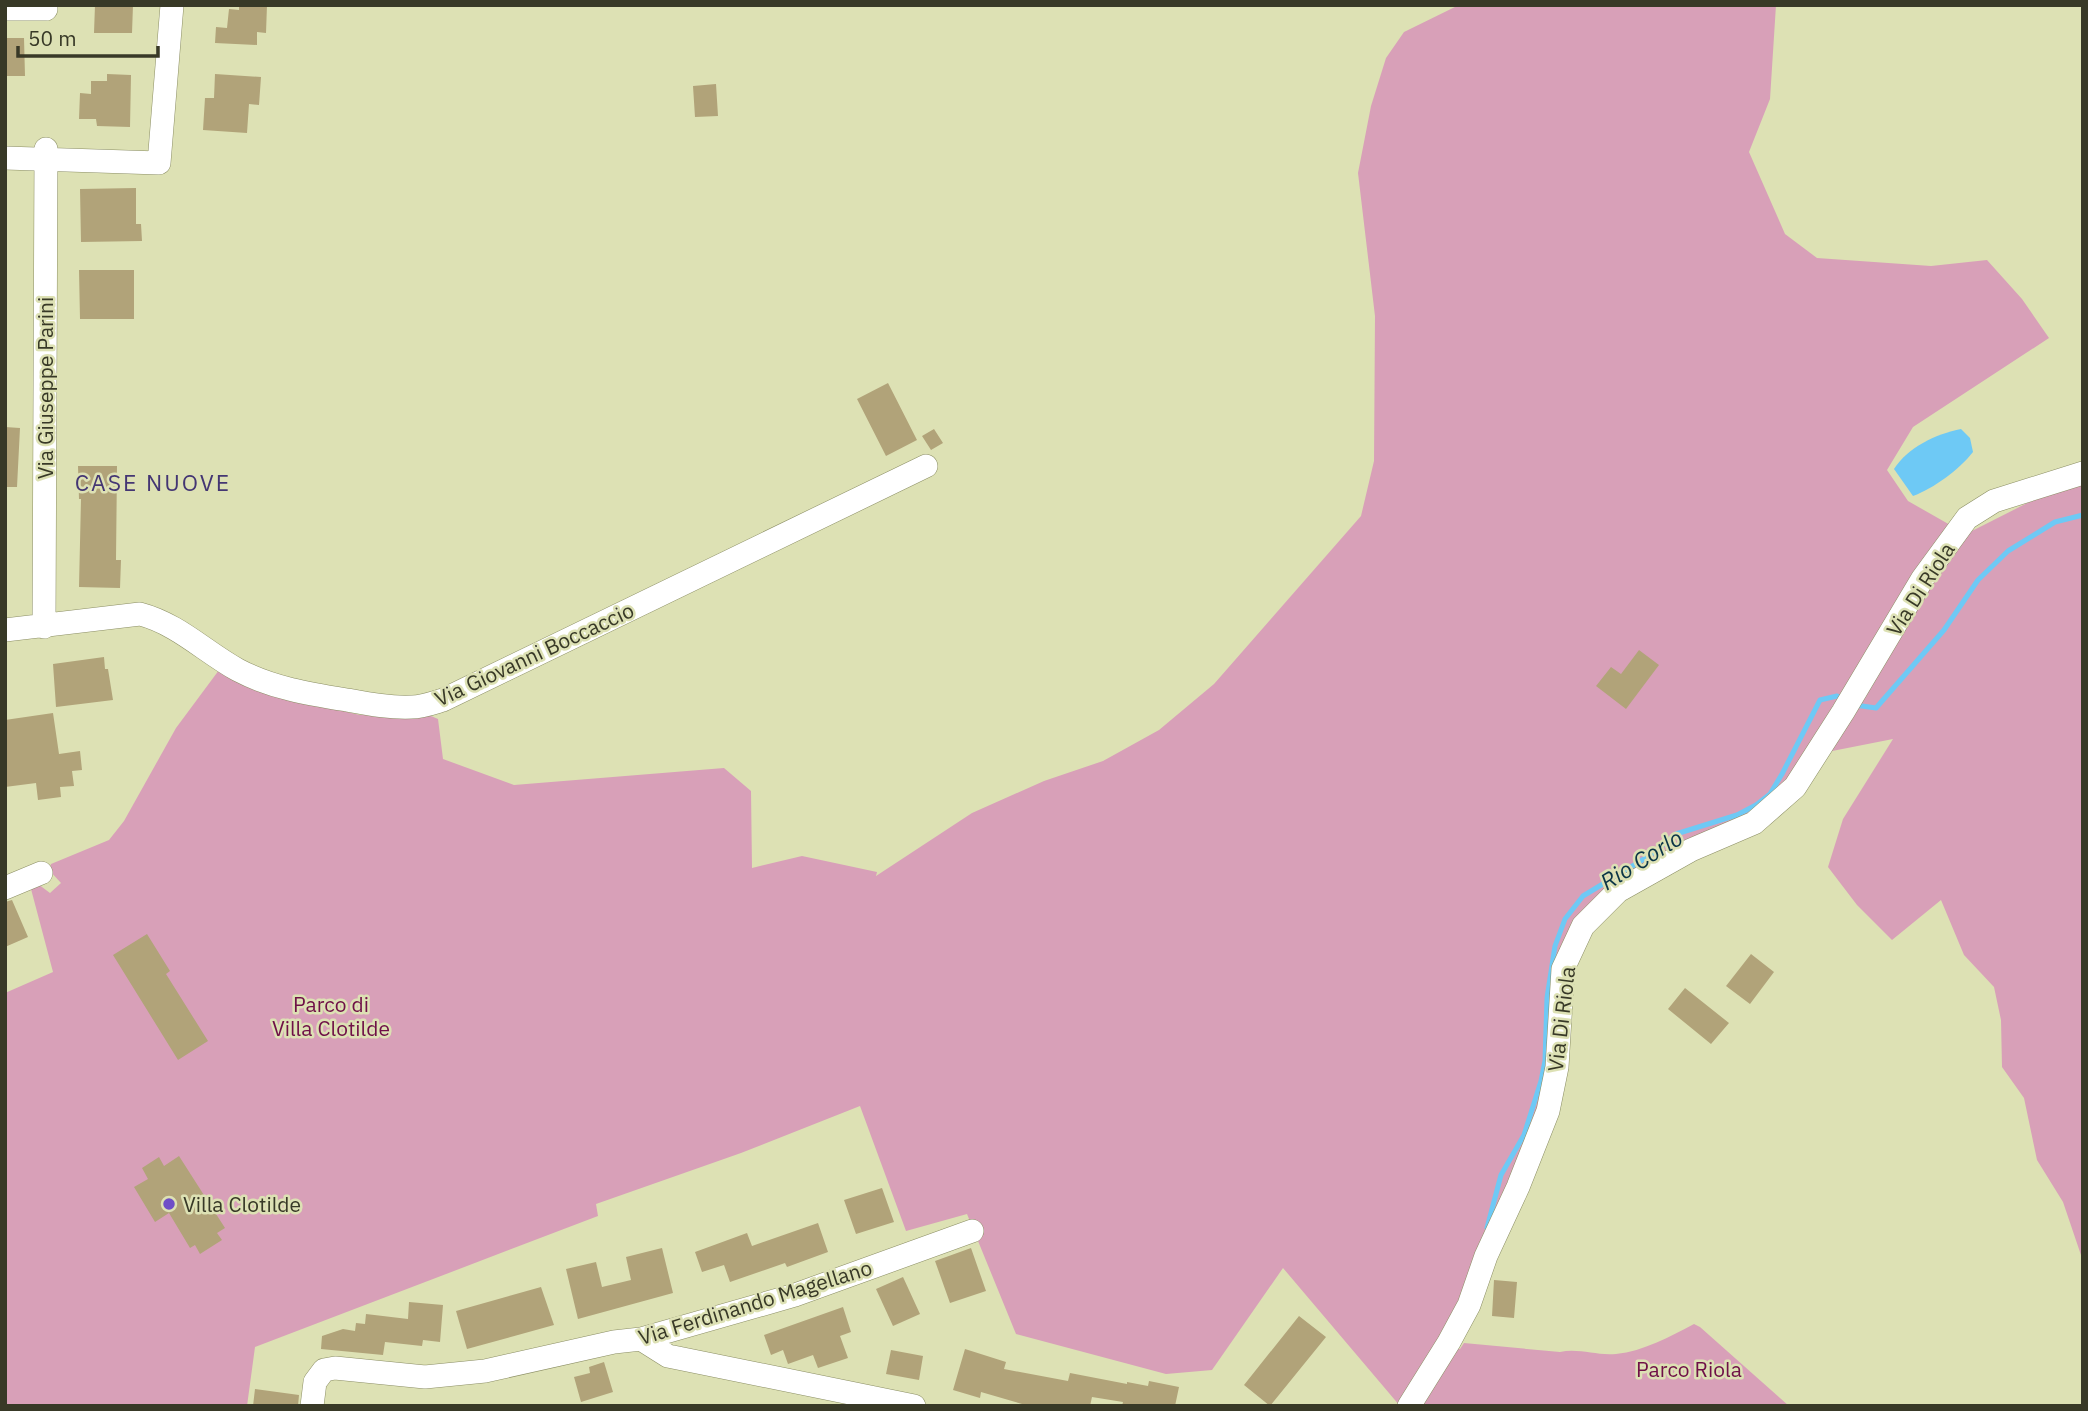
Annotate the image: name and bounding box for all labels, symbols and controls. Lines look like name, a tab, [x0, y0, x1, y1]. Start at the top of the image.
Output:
scale bar	[18, 14, 158, 58]
text: 50 m	[28, 24, 77, 52]
street label: Via Giuseppe Parini	[31, 297, 59, 479]
district label: CASE NUOVE	[75, 467, 231, 497]
street label: Via Di Riola	[1879, 537, 1961, 641]
street label: Via Giovanni Boccaccio	[430, 596, 638, 712]
water label: Rio Corlo	[1594, 822, 1688, 896]
street label: Via Di Riola	[1541, 965, 1581, 1073]
park label: Parco di Villa Clotilde	[272, 990, 390, 1042]
place label: Villa Clotilde	[183, 1190, 301, 1218]
marker: Villa Clotilde	[161, 1196, 177, 1212]
street label: Via Ferdinando Magellano	[635, 1253, 875, 1351]
park label: Parco Riola	[1636, 1355, 1742, 1383]

